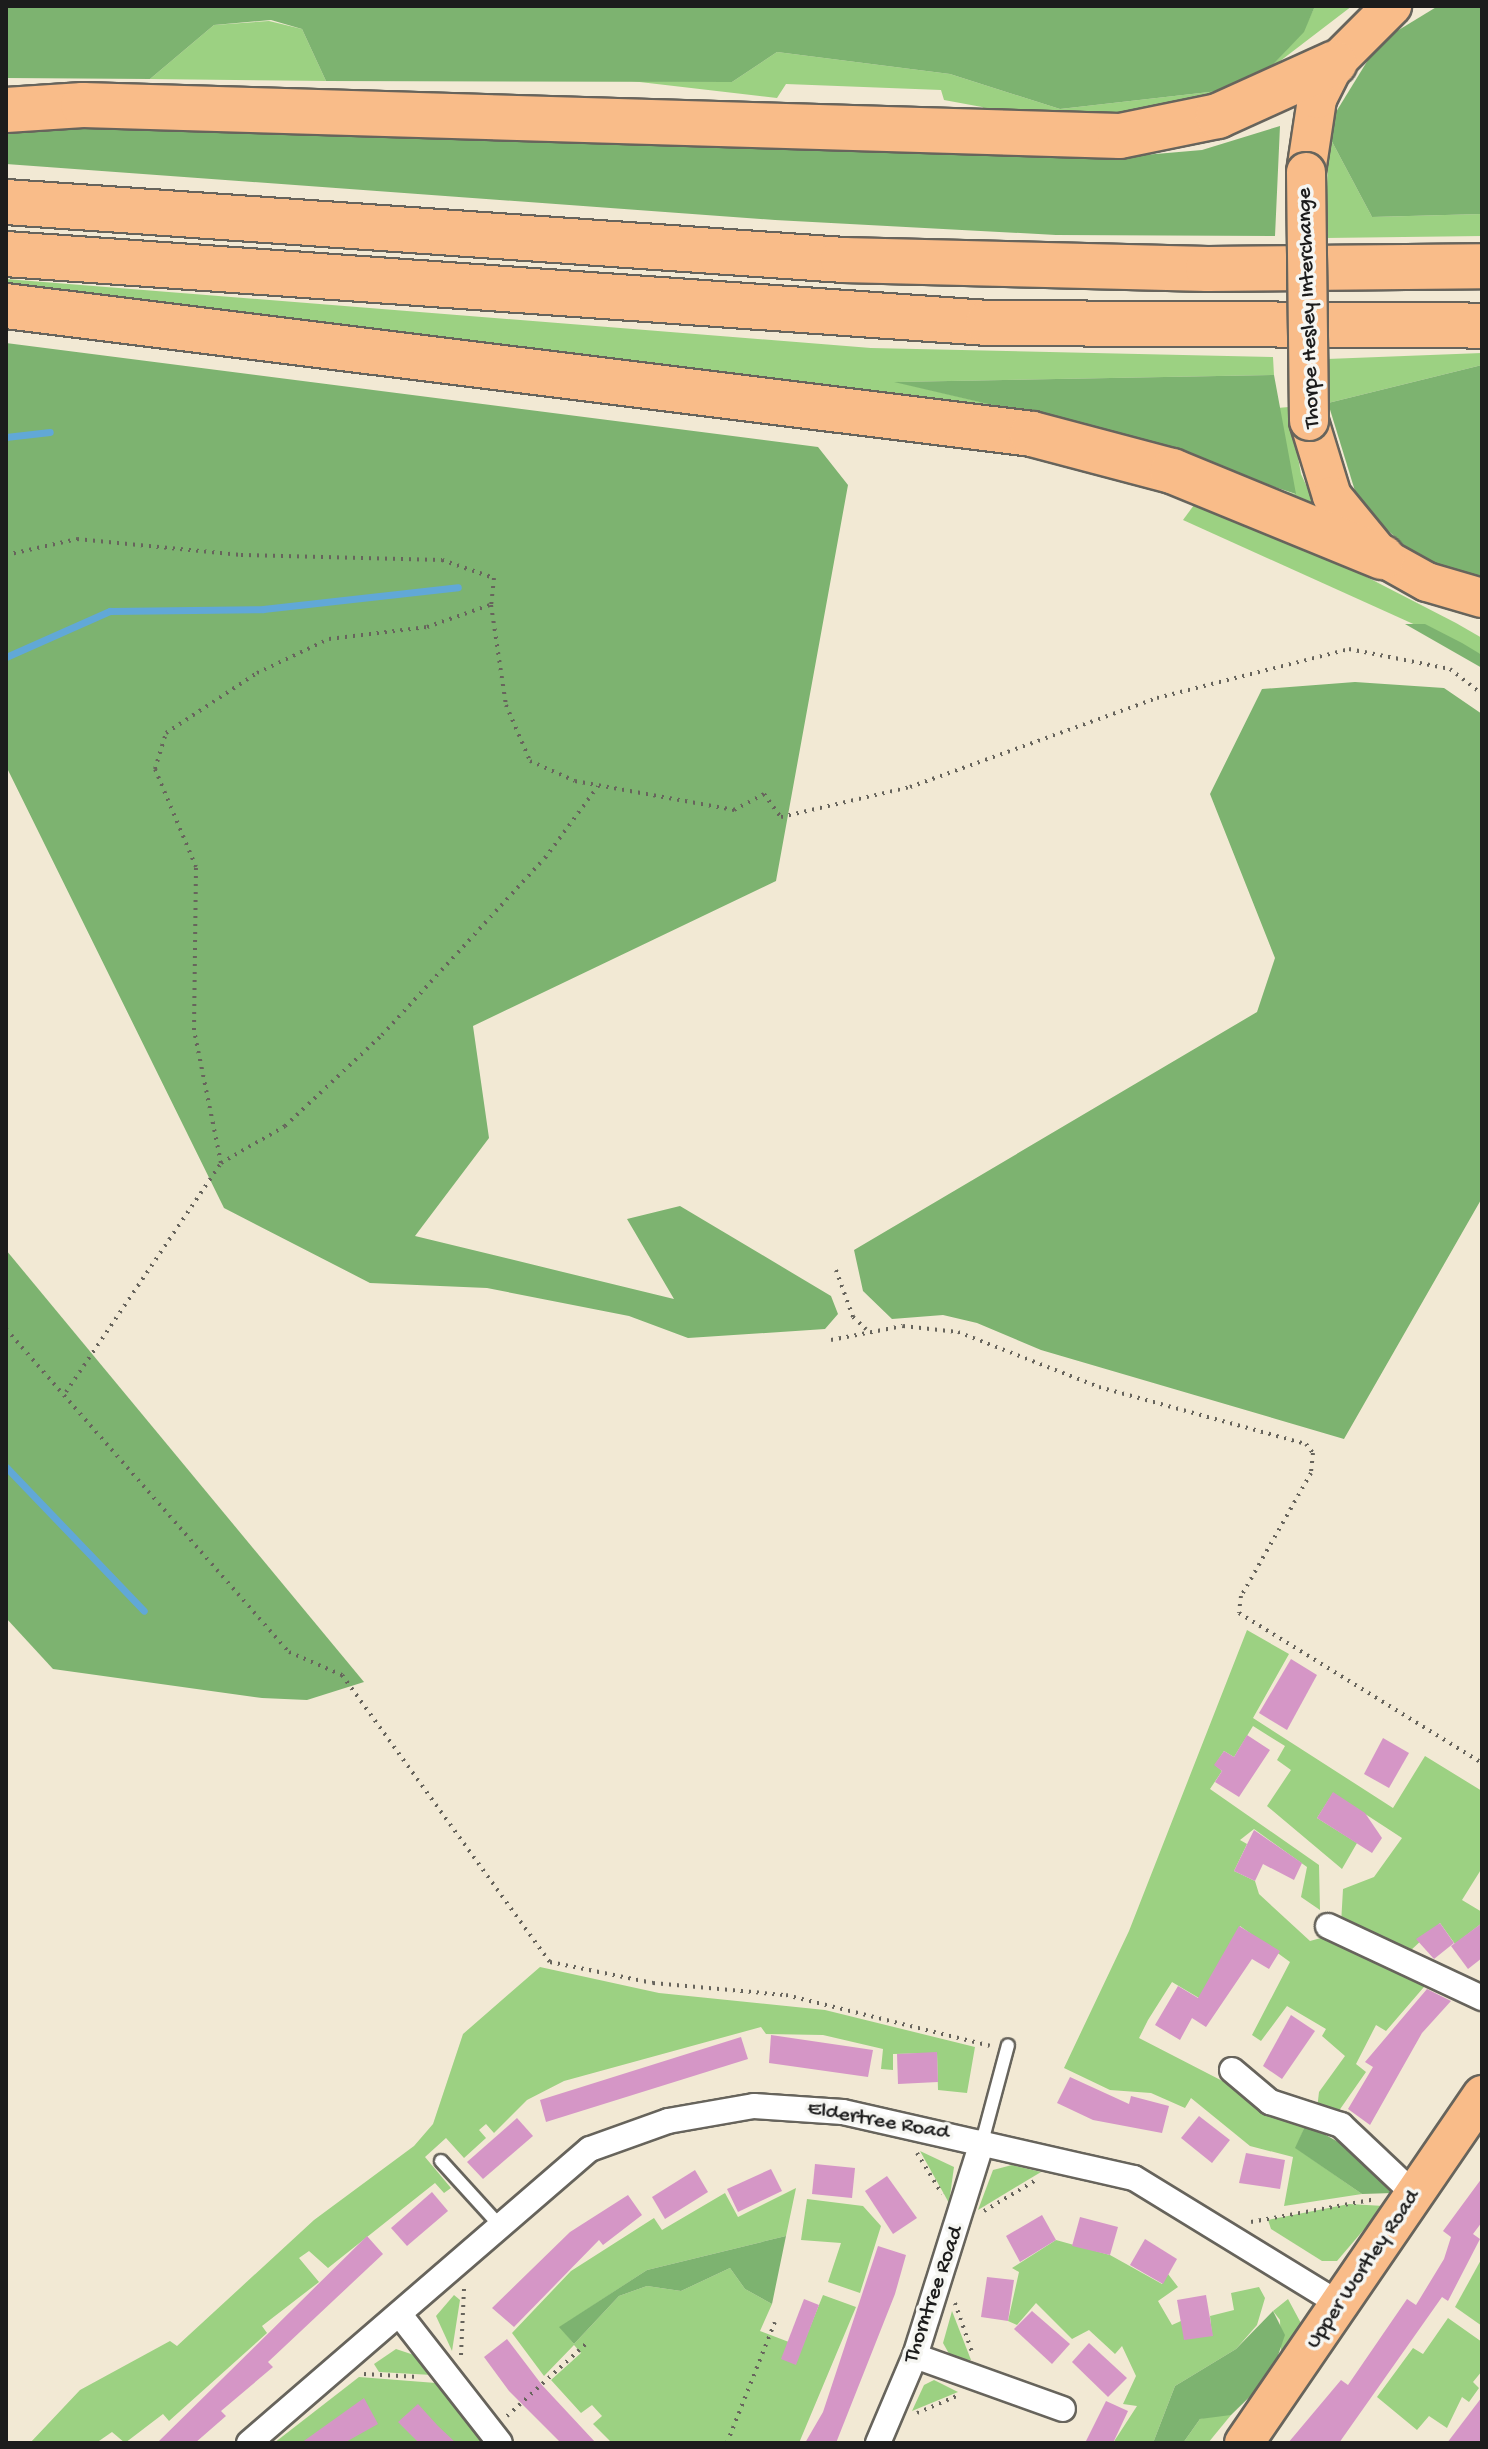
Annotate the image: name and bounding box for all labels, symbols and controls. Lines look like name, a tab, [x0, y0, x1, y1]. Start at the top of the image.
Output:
street label: Thorpe Hesley Interchange	[1293, 187, 1327, 429]
street label: Eldertree Road	[805, 2097, 951, 2147]
street label: Upper Wortley Road	[1301, 2186, 1427, 2354]
street label: Thorntree Road	[899, 2223, 971, 2367]

